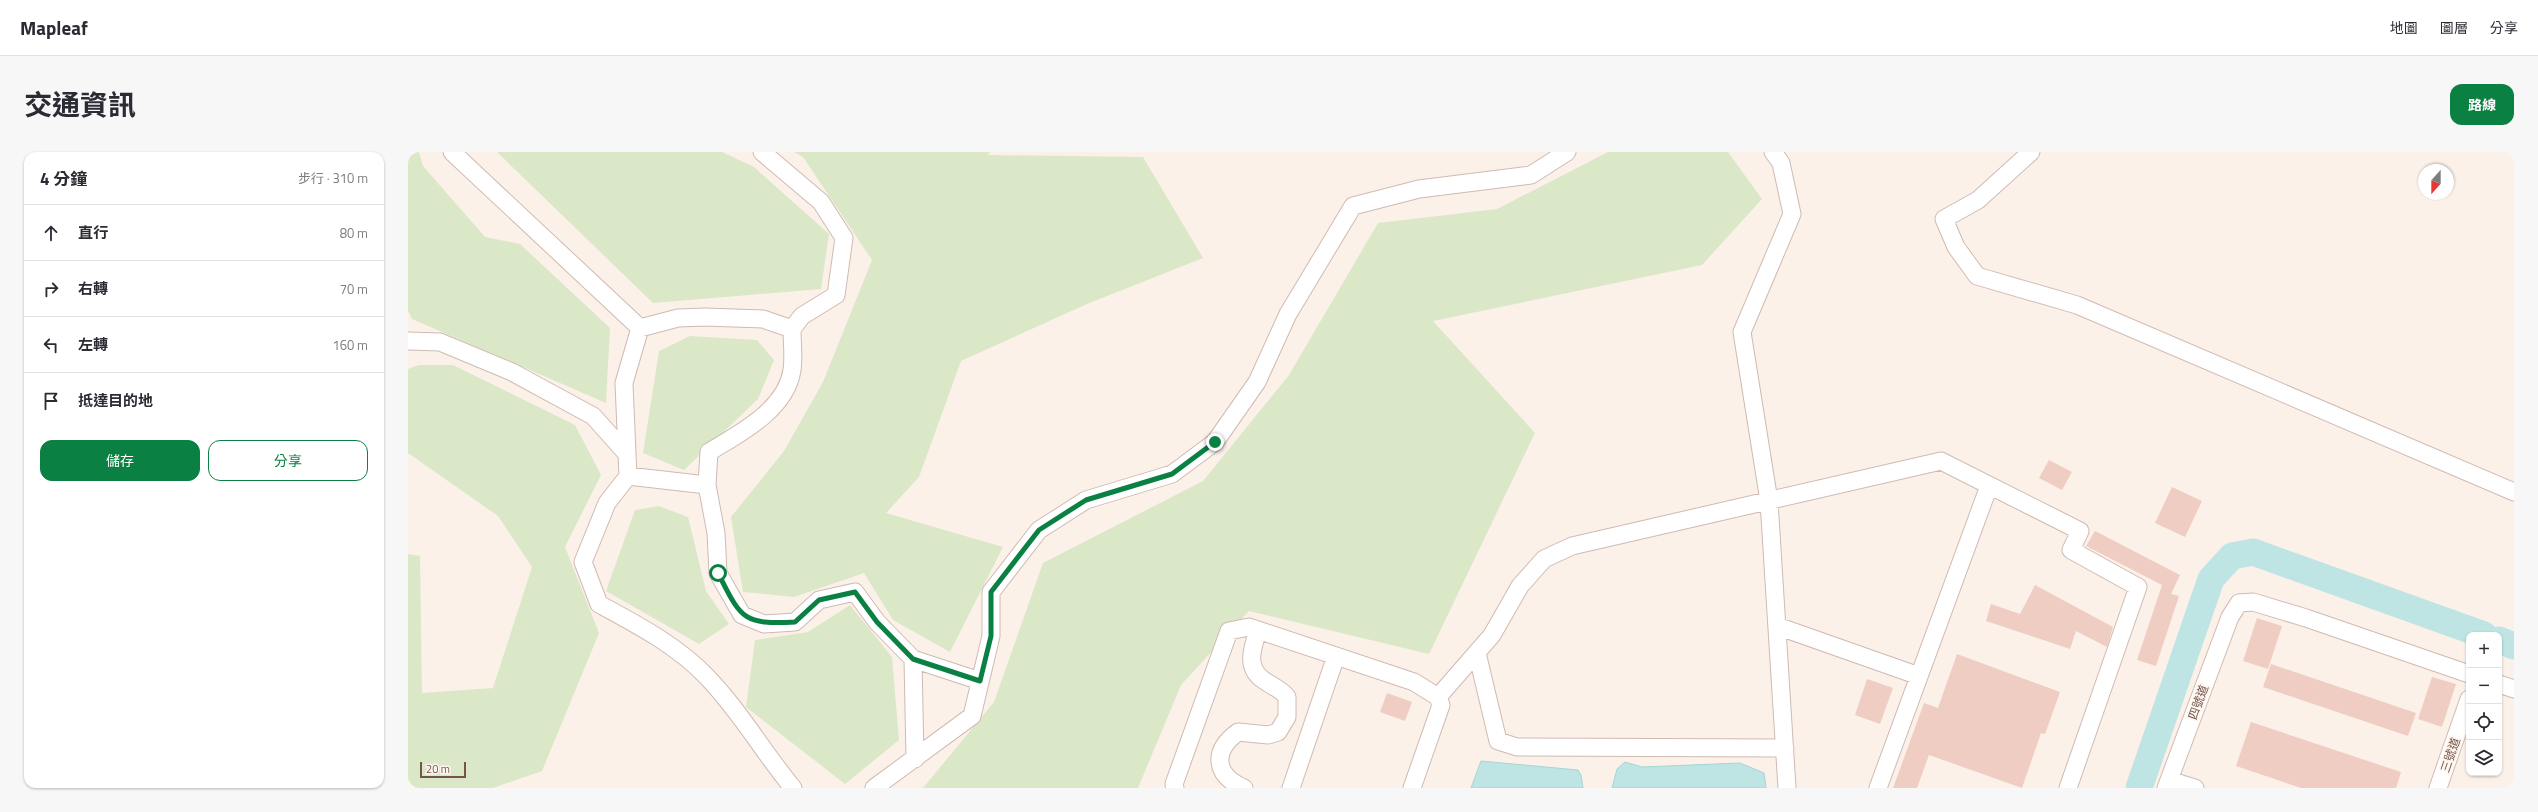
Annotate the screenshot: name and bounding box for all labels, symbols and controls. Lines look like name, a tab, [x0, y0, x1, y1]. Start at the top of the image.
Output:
text: Mapleaf	[20, 13, 88, 42]
text: 地圖	[2390, 17, 2418, 38]
text: 圖層	[2440, 17, 2468, 38]
text: 分享	[2490, 17, 2518, 38]
text: 交通資訊	[24, 83, 136, 126]
button: 路線	[2450, 84, 2514, 125]
north arrow	[2418, 164, 2454, 200]
text: 4 分鐘	[40, 166, 87, 192]
text: 步行 · 310 m	[298, 168, 368, 188]
text: 直行	[78, 221, 108, 244]
icon: ahead	[40, 222, 62, 244]
text: 80 m	[340, 223, 368, 243]
text: 右轉	[78, 277, 108, 300]
icon: right	[40, 278, 62, 300]
text: 70 m	[340, 279, 368, 299]
text: 左轉	[78, 333, 108, 356]
icon: left	[40, 334, 62, 356]
text: 160 m	[332, 335, 368, 355]
text: 抵達目的地	[78, 389, 153, 412]
icon: arrive	[40, 390, 62, 412]
route end	[1206, 433, 1224, 451]
button: 儲存	[40, 440, 200, 481]
button: 分享	[208, 440, 368, 481]
route start	[709, 564, 727, 582]
map controls	[2466, 632, 2502, 776]
button: +	[2466, 632, 2502, 668]
button: −	[2466, 668, 2502, 704]
street label: 四號道	[2183, 682, 2213, 722]
button: locate	[2466, 704, 2502, 740]
street label: 三號道	[2435, 735, 2465, 775]
button: layers	[2466, 740, 2502, 776]
scale bar	[420, 760, 466, 779]
text: 20 m	[426, 761, 450, 777]

